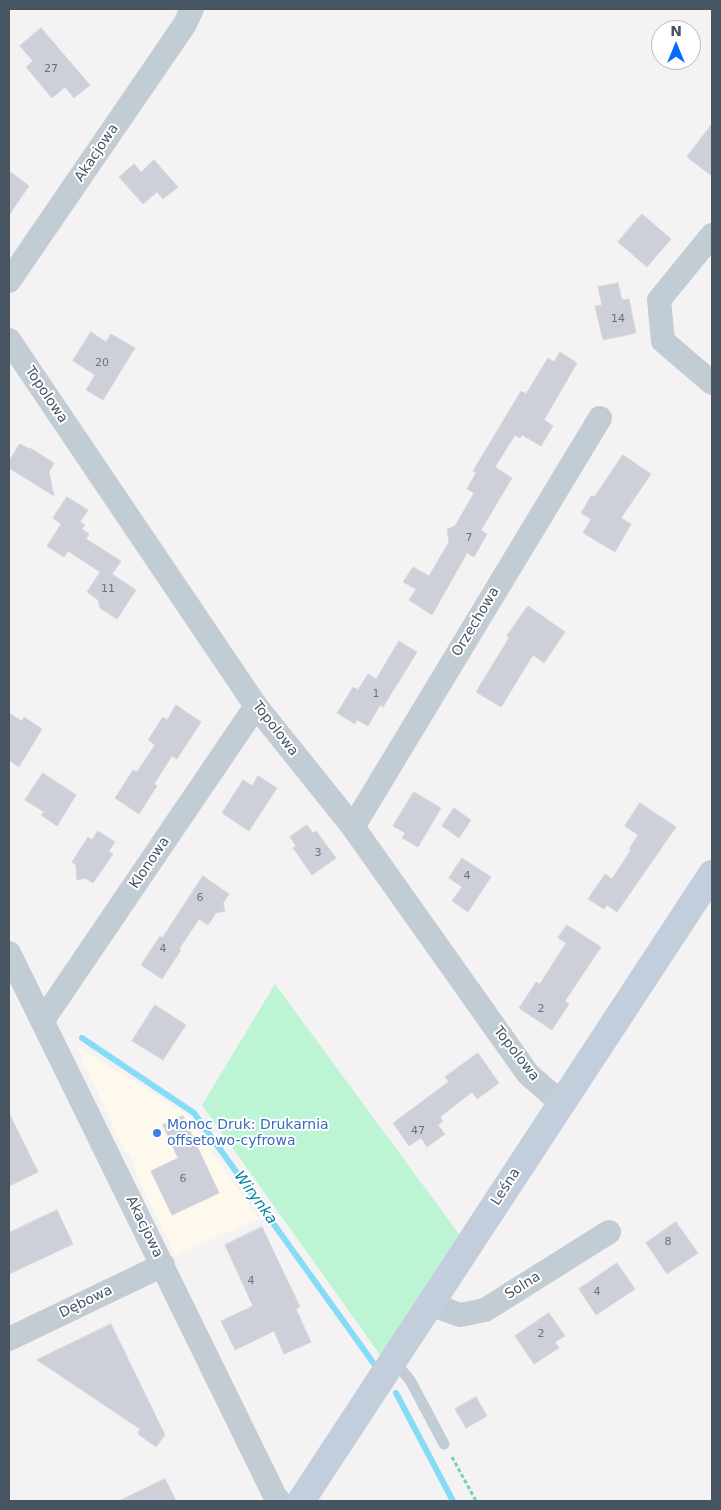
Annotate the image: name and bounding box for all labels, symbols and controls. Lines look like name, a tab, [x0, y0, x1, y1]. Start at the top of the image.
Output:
north arrow	[651, 20, 701, 70]
text: N	[670, 23, 682, 39]
house number: 27	[44, 62, 58, 76]
street label: Akacjowa	[72, 121, 122, 185]
house number: 14	[611, 312, 625, 326]
house number: 20	[95, 356, 109, 370]
street label: Topolowa	[21, 363, 71, 427]
house number: 7	[466, 531, 472, 545]
house number: 11	[101, 582, 115, 596]
street label: Orzechowa	[449, 584, 503, 660]
house number: 1	[373, 687, 379, 701]
street label: Topolowa	[248, 698, 302, 760]
street label: Klonowa	[127, 834, 173, 892]
house number: 3	[315, 846, 321, 860]
house number: 4	[464, 869, 470, 883]
house number: 6	[197, 891, 203, 905]
house number: 4	[160, 942, 166, 956]
house number: 2	[538, 1002, 544, 1016]
street label: Topolowa	[489, 1023, 543, 1085]
place label: Monoc Druk: Drukarnia offsetowo-cyfrowa	[167, 1117, 329, 1150]
house number: 47	[411, 1124, 425, 1138]
marker: Monoc Druk: Drukarnia offsetowo-cyfrowa	[151, 1127, 163, 1139]
street label: Leśna	[488, 1165, 524, 1209]
water label: Wirynka	[230, 1168, 280, 1228]
house number: 6	[180, 1172, 186, 1186]
street label: Akacjowa	[122, 1194, 166, 1260]
house number: 8	[665, 1235, 671, 1249]
street label: Solna	[502, 1269, 544, 1303]
house number: 4	[248, 1274, 254, 1288]
street label: Dębowa	[57, 1282, 115, 1322]
house number: 4	[594, 1285, 600, 1299]
house number: 2	[538, 1327, 544, 1341]

